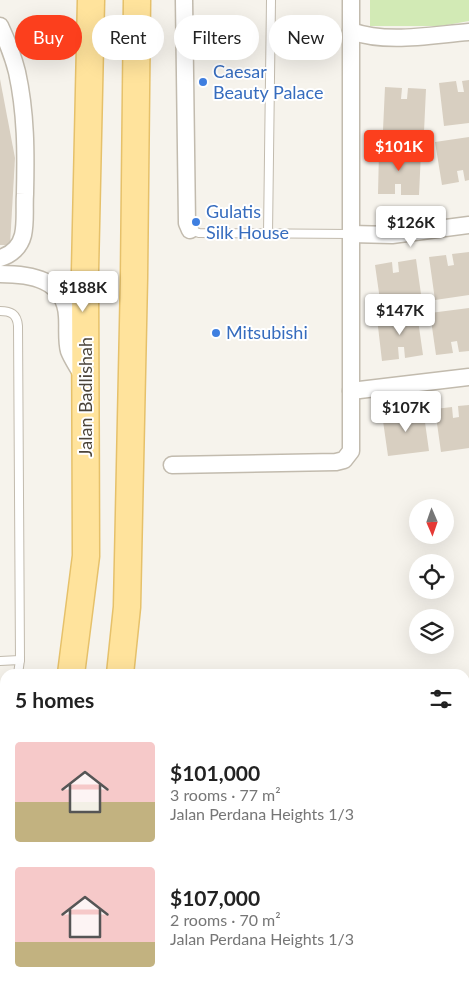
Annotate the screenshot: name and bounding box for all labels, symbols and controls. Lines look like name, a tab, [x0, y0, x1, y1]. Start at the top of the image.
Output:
chip: Buy	[15, 15, 82, 60]
chip: Rent	[92, 15, 164, 60]
chip: Filters	[174, 15, 259, 60]
chip: New	[269, 15, 342, 60]
place label: Caesar Beauty Palace	[213, 60, 324, 103]
marker: Caesar Beauty Palace	[197, 76, 209, 88]
pin: $101K	[364, 130, 434, 172]
text: $101K	[375, 136, 423, 155]
place label: Gulatis Silk House	[206, 200, 289, 243]
pin: $126K	[376, 206, 446, 248]
text: $126K	[387, 212, 435, 231]
marker: Gulatis Silk House	[190, 216, 202, 228]
pin: $188K	[48, 270, 118, 313]
text: $188K	[59, 277, 107, 296]
pin: $147K	[365, 294, 435, 336]
text: $147K	[376, 300, 424, 319]
place label: Mitsubishi	[226, 321, 308, 343]
marker: Mitsubishi	[210, 327, 222, 339]
street label: Jalan Badlishah	[74, 337, 96, 457]
pin: $107K	[371, 390, 441, 433]
text: $107K	[382, 397, 430, 416]
north arrow	[409, 499, 454, 544]
map controls	[409, 499, 454, 654]
button: locate	[409, 554, 454, 599]
button: layers	[409, 609, 454, 654]
icon: filters	[427, 685, 455, 713]
text: 5 homes	[15, 687, 94, 712]
text: $101,000	[170, 760, 260, 785]
icon: home	[55, 762, 115, 822]
text: 3 rooms · 77 m²	[170, 785, 281, 804]
text: Jalan Perdana Heights 1/3	[170, 804, 354, 823]
text: $107,000	[170, 885, 260, 910]
icon: home	[55, 887, 115, 947]
text: 2 rooms · 70 m²	[170, 910, 281, 929]
text: Jalan Perdana Heights 1/3	[170, 929, 354, 948]

